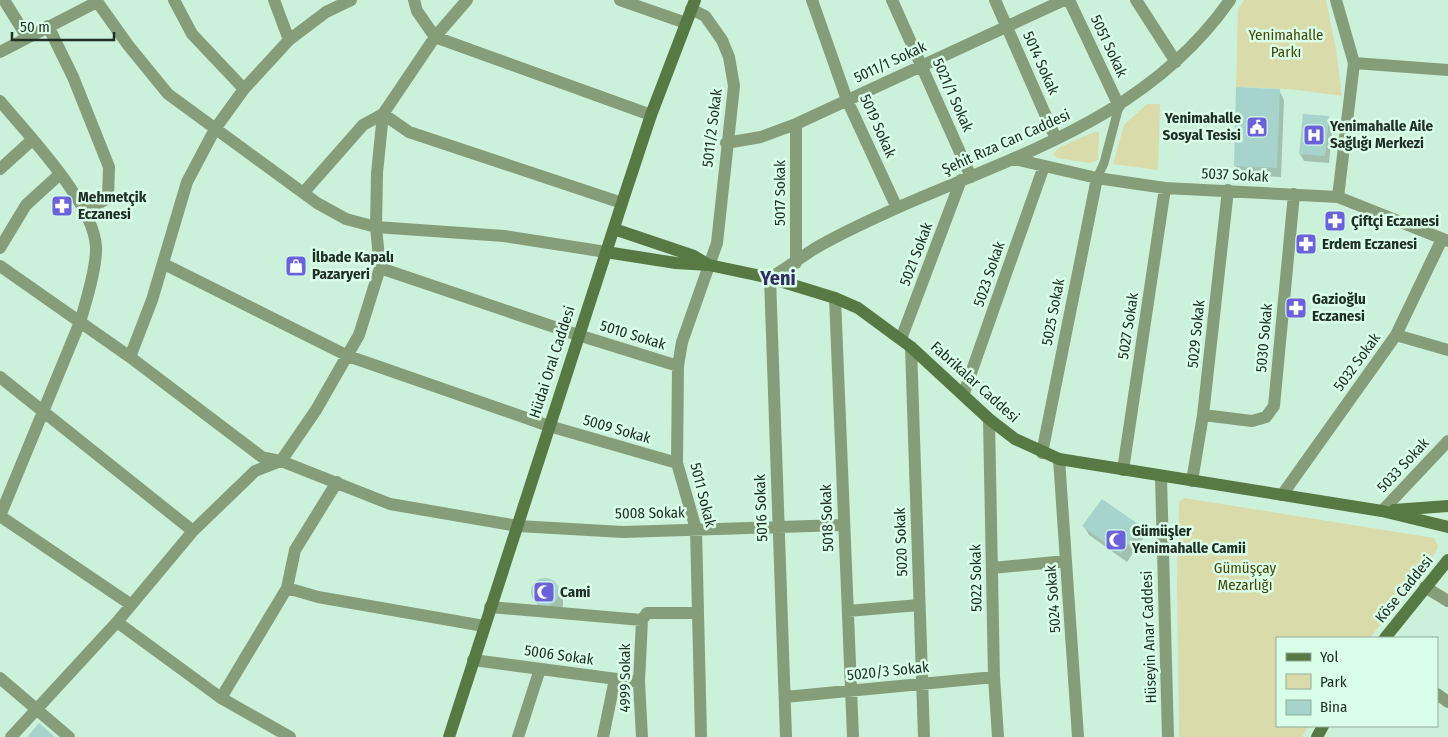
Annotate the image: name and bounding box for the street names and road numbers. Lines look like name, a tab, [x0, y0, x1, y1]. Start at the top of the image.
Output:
street label: 5051 Sokak	[1087, 12, 1131, 80]
street label: 5014 Sokak	[1019, 29, 1063, 97]
street label: 5011/1 Sokak	[851, 37, 929, 87]
street label: 5021/1 Sokak	[929, 55, 977, 135]
street label: 5011/2 Sokak	[698, 88, 726, 168]
street label: 5019 Sokak	[856, 92, 900, 160]
street label: Şehit Rıza Can Caddesi	[939, 106, 1073, 178]
street label: 5017 Sokak	[771, 160, 789, 226]
street label: 5037 Sokak	[1201, 164, 1269, 186]
street label: 5021 Sokak	[896, 220, 936, 288]
street label: 5023 Sokak	[969, 239, 1009, 309]
street label: 5025 Sokak	[1038, 277, 1068, 347]
street label: 5027 Sokak	[1114, 291, 1142, 361]
street label: 5029 Sokak	[1183, 299, 1209, 369]
street label: 5030 Sokak	[1252, 303, 1276, 373]
street label: Hüdai Oral Caddesi	[525, 304, 579, 420]
street label: 5010 Sokak	[598, 316, 668, 354]
street label: 5032 Sokak	[1330, 329, 1384, 395]
street label: Fabrikalar Caddesi	[927, 338, 1023, 426]
street label: 5009 Sokak	[581, 411, 653, 447]
street label: 5033 Sokak	[1373, 434, 1433, 496]
street label: 5011 Sokak	[686, 461, 720, 529]
street label: 5016 Sokak	[751, 474, 771, 542]
street label: 5018 Sokak	[817, 484, 837, 552]
street label: 5008 Sokak	[615, 503, 685, 523]
street label: 5020 Sokak	[891, 507, 911, 577]
street label: 5022 Sokak	[966, 544, 986, 612]
street label: Köse Caddesi	[1371, 552, 1437, 626]
street label: 5024 Sokak	[1042, 564, 1064, 634]
street label: Hüseyin Anar Caddesi	[1138, 570, 1160, 704]
street label: 5006 Sokak	[523, 641, 595, 669]
street label: 4999 Sokak	[616, 644, 634, 712]
street label: 5020/3 Sokak	[846, 658, 930, 684]

